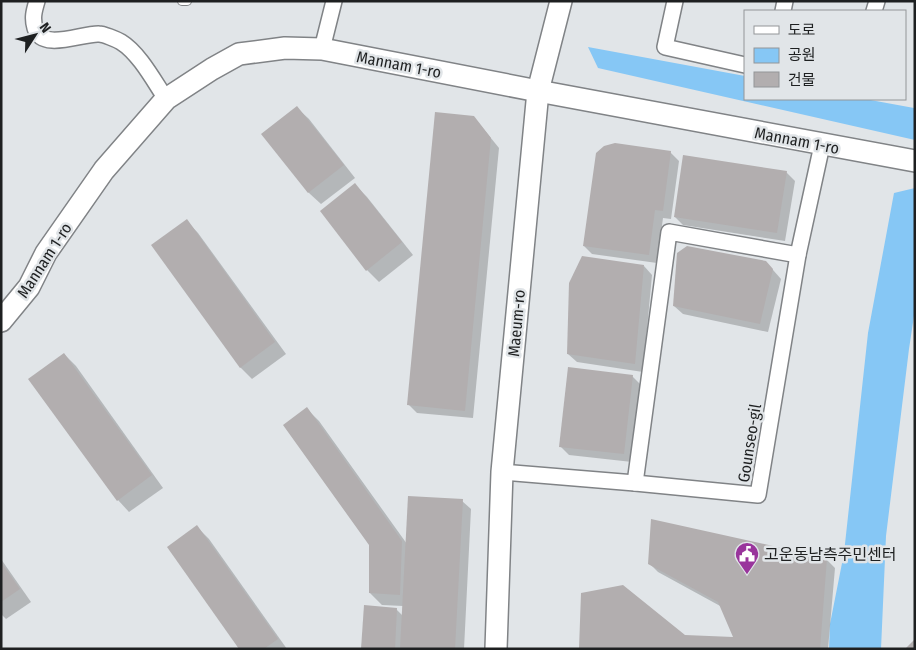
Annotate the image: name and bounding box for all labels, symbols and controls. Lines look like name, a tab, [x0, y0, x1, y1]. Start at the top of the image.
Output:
north arrow	[10, 10, 60, 60]
legend	[744, 10, 906, 100]
text: N	[36, 19, 54, 36]
text: 도로	[788, 21, 816, 39]
text: 공원	[788, 46, 816, 64]
street label: Mannam 1-ro	[355, 47, 443, 82]
text: 건물	[788, 71, 816, 89]
street label: Mannam 1-ro	[753, 123, 841, 158]
street label: Mannam 1-ro	[13, 219, 76, 301]
street label: Maeum-ro	[504, 289, 529, 357]
street label: Gounseo-gil	[734, 402, 765, 484]
public building icon: 고운동남측주민센터	[734, 541, 760, 575]
place label: 고운동남측주민센터	[764, 545, 896, 564]

